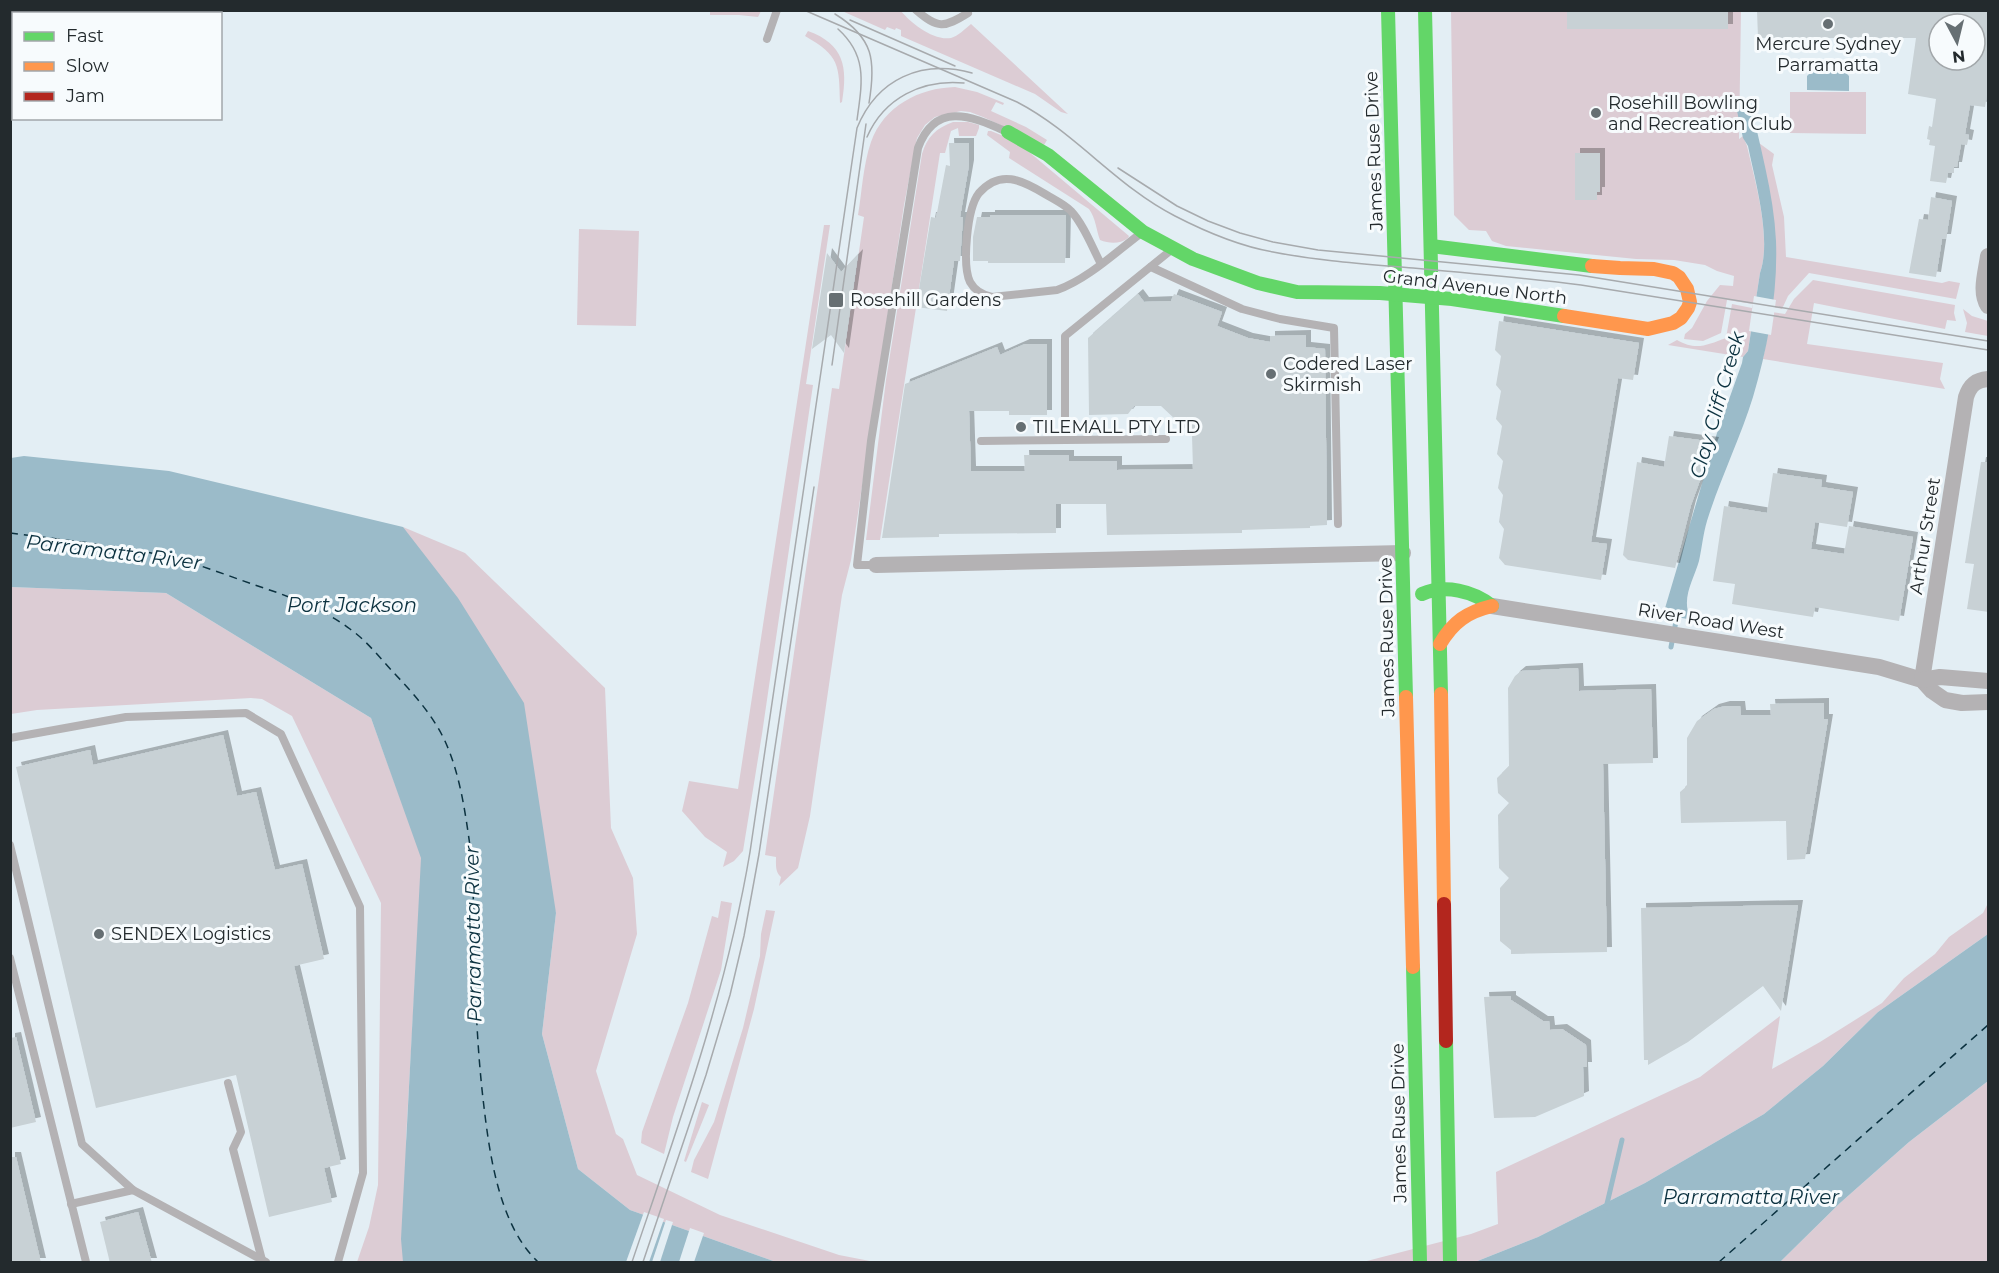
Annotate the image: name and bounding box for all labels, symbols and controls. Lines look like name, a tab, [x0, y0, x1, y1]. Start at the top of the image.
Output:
legend	[12, 12, 222, 120]
north arrow	[1927, 12, 1987, 72]
marker: Mercure Sydney Parramatta	[1821, 17, 1835, 31]
text: Fast	[66, 25, 104, 47]
place label: Mercure Sydney Parramatta	[1755, 33, 1901, 76]
text: N	[1951, 46, 1966, 67]
text: Slow	[66, 55, 109, 77]
street label: James Ruse Drive	[1360, 71, 1388, 232]
text: Jam	[65, 85, 105, 107]
place label: Rosehill Bowling and Recreation Club	[1608, 92, 1792, 135]
marker: Rosehill Bowling and Recreation Club	[1589, 106, 1603, 120]
street label: Grand Avenue North	[1382, 265, 1568, 309]
place label: Rosehill Gardens	[850, 289, 1001, 311]
marker: Rosehill Gardens	[827, 291, 845, 309]
water label: Clay Cliff Creek	[1685, 328, 1750, 481]
place label: Codered Laser Skirmish	[1283, 353, 1413, 396]
marker: Codered Laser Skirmish	[1264, 367, 1278, 381]
place label: TILEMALL PTY LTD	[1033, 416, 1200, 438]
marker: TILEMALL PTY LTD	[1014, 420, 1028, 434]
street label: Arthur Street	[1905, 476, 1945, 596]
water label: Parramatta River	[25, 529, 204, 575]
street label: James Ruse Drive	[1375, 557, 1399, 718]
water label: Port Jackson	[287, 593, 417, 617]
street label: River Road West	[1636, 599, 1786, 643]
water label: Parramatta River	[459, 845, 487, 1022]
place label: SENDEX Logistics	[111, 923, 271, 945]
marker: SENDEX Logistics	[92, 927, 106, 941]
street label: James Ruse Drive	[1387, 1043, 1411, 1204]
water label: Parramatta River	[1663, 1185, 1840, 1209]

